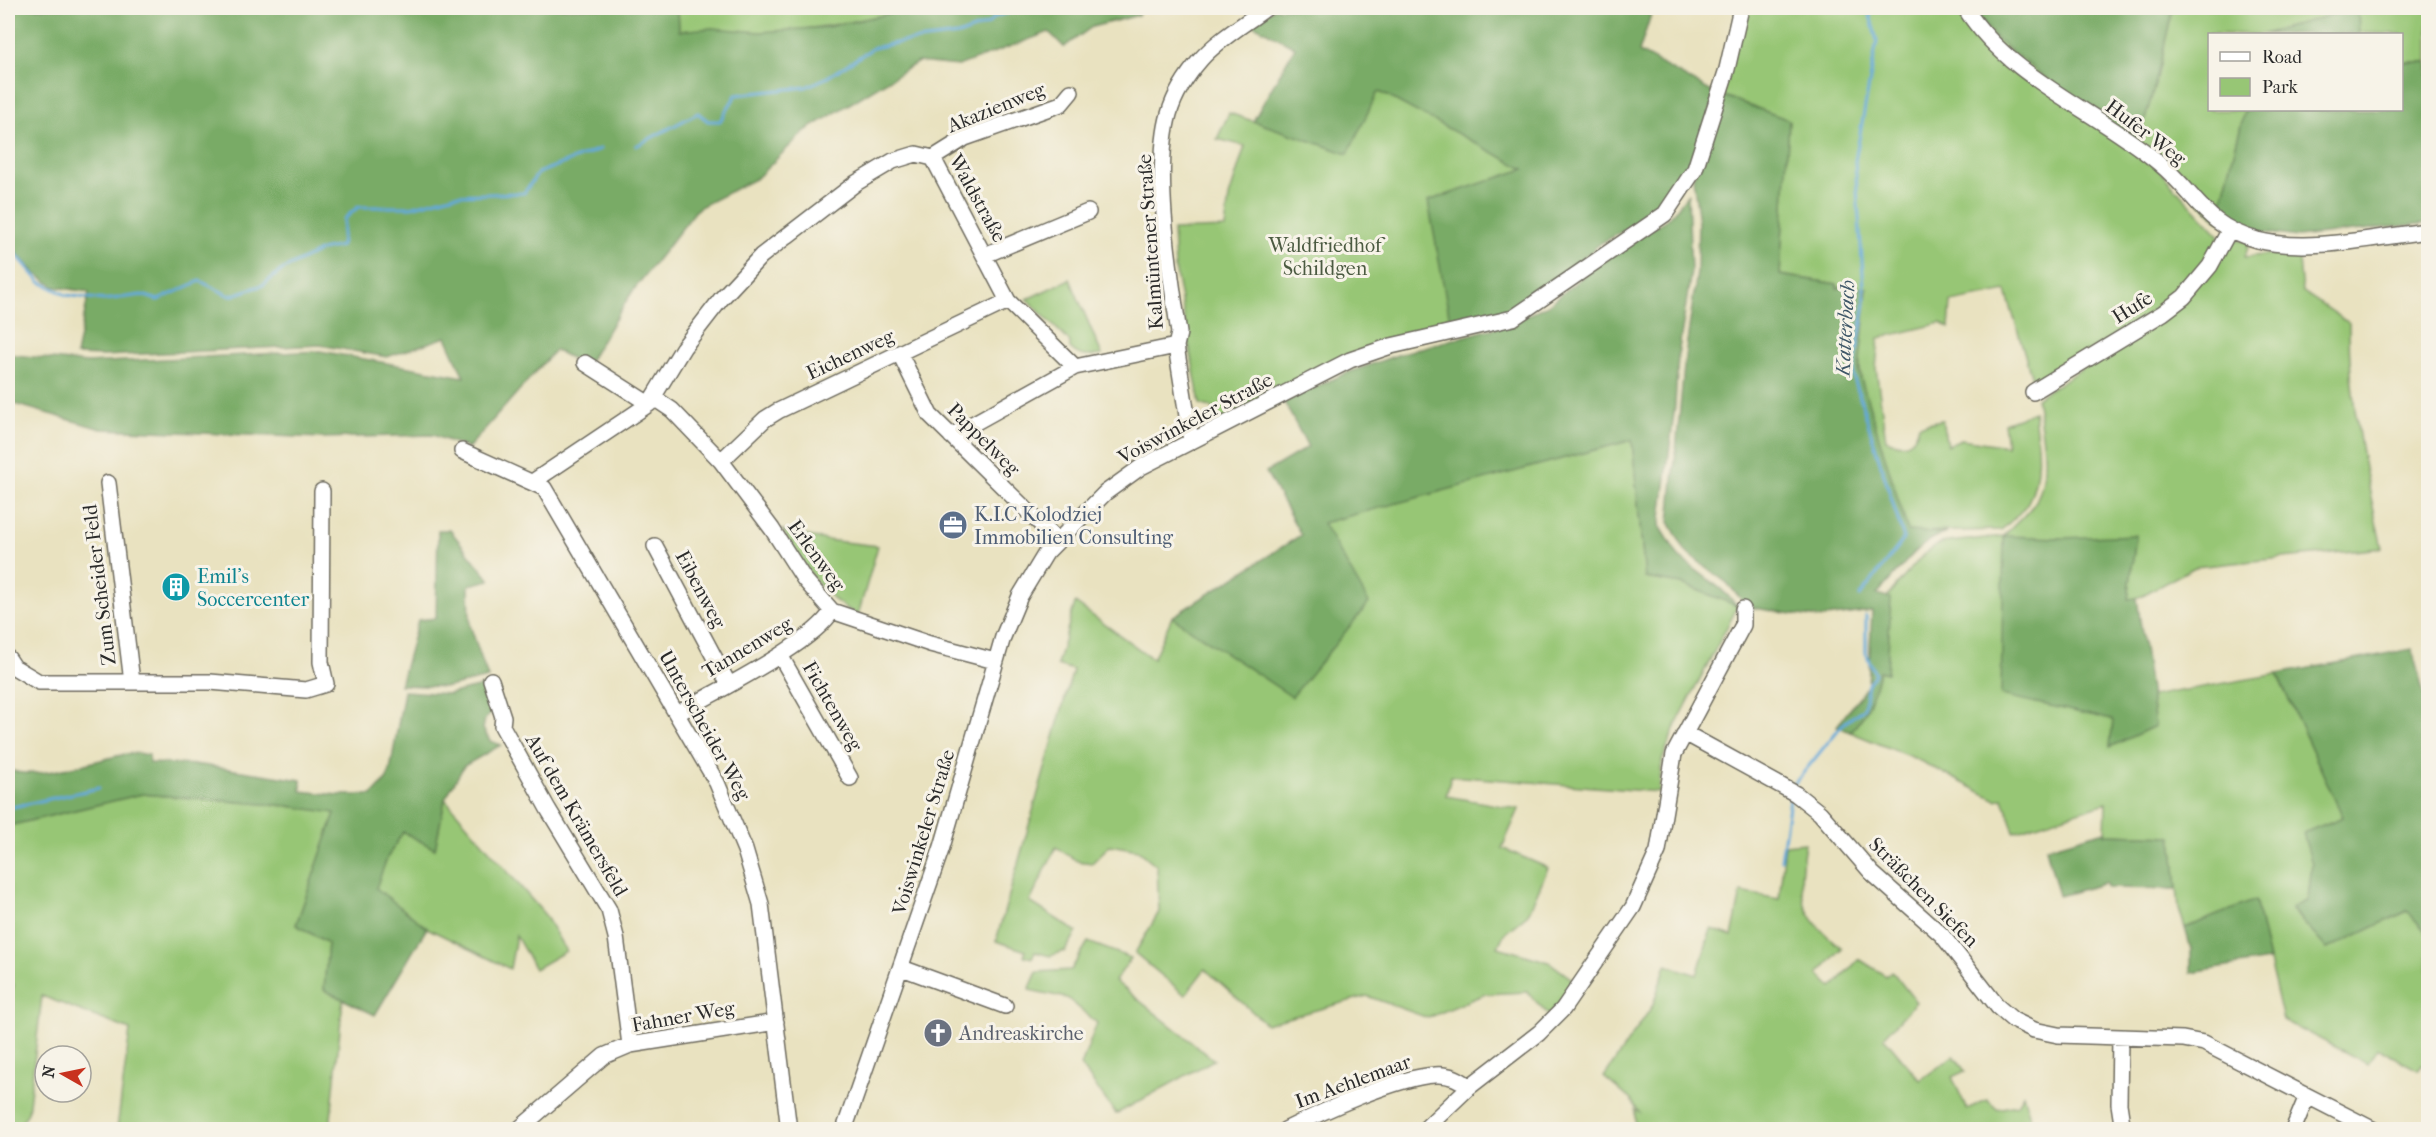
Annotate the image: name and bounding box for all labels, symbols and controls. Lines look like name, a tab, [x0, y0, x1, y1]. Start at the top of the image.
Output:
legend	[2208, 33, 2403, 111]
text: Road	[2262, 47, 2302, 68]
street label: Akazienweg	[943, 77, 1049, 138]
text: Park	[2262, 77, 2299, 98]
street label: Hufer Weg	[2101, 95, 2191, 170]
street label: Waldstraße	[944, 149, 1011, 246]
street label: Kalmüntener Straße	[1133, 153, 1168, 331]
park label: Waldfriedhof Schildgen	[1267, 234, 1386, 280]
water label: Katterbach	[1830, 279, 1860, 379]
street label: Hufe	[2108, 286, 2157, 329]
street label: Eichenweg	[803, 324, 898, 385]
street label: Voiswinkeler Straße	[1113, 368, 1276, 469]
street label: Pappelweg	[943, 398, 1025, 481]
street label: Zum Scheider Feld	[78, 502, 121, 667]
place label: K.I.C Kolodziej Immobilien Consulting	[974, 503, 1173, 549]
office icon: K.I.C Kolodziej Immobilien Consulting	[937, 509, 969, 541]
street label: Erlenweg	[783, 515, 850, 596]
street label: Eibenweg	[671, 546, 731, 632]
place label: Emil's Soccercenter	[197, 565, 310, 611]
building icon: Emil's Soccercenter	[160, 571, 192, 603]
street label: Tannenweg	[698, 612, 796, 683]
street label: Unterscheider Weg	[654, 646, 755, 805]
street label: Fichtenweg	[798, 657, 868, 755]
street label: Auf dem Krämersfeld	[520, 729, 633, 901]
street label: Voiswinkeler Straße	[887, 747, 960, 918]
street label: Sträßchen Siefen	[1864, 833, 1984, 952]
street label: Fahner Weg	[630, 996, 737, 1037]
church icon: Andreaskirche	[922, 1017, 954, 1049]
place label: Andreaskirche	[958, 1022, 1084, 1045]
north arrow	[33, 1044, 93, 1104]
street label: Im Aehlemaar	[1292, 1050, 1415, 1113]
text: N	[38, 1063, 59, 1079]

